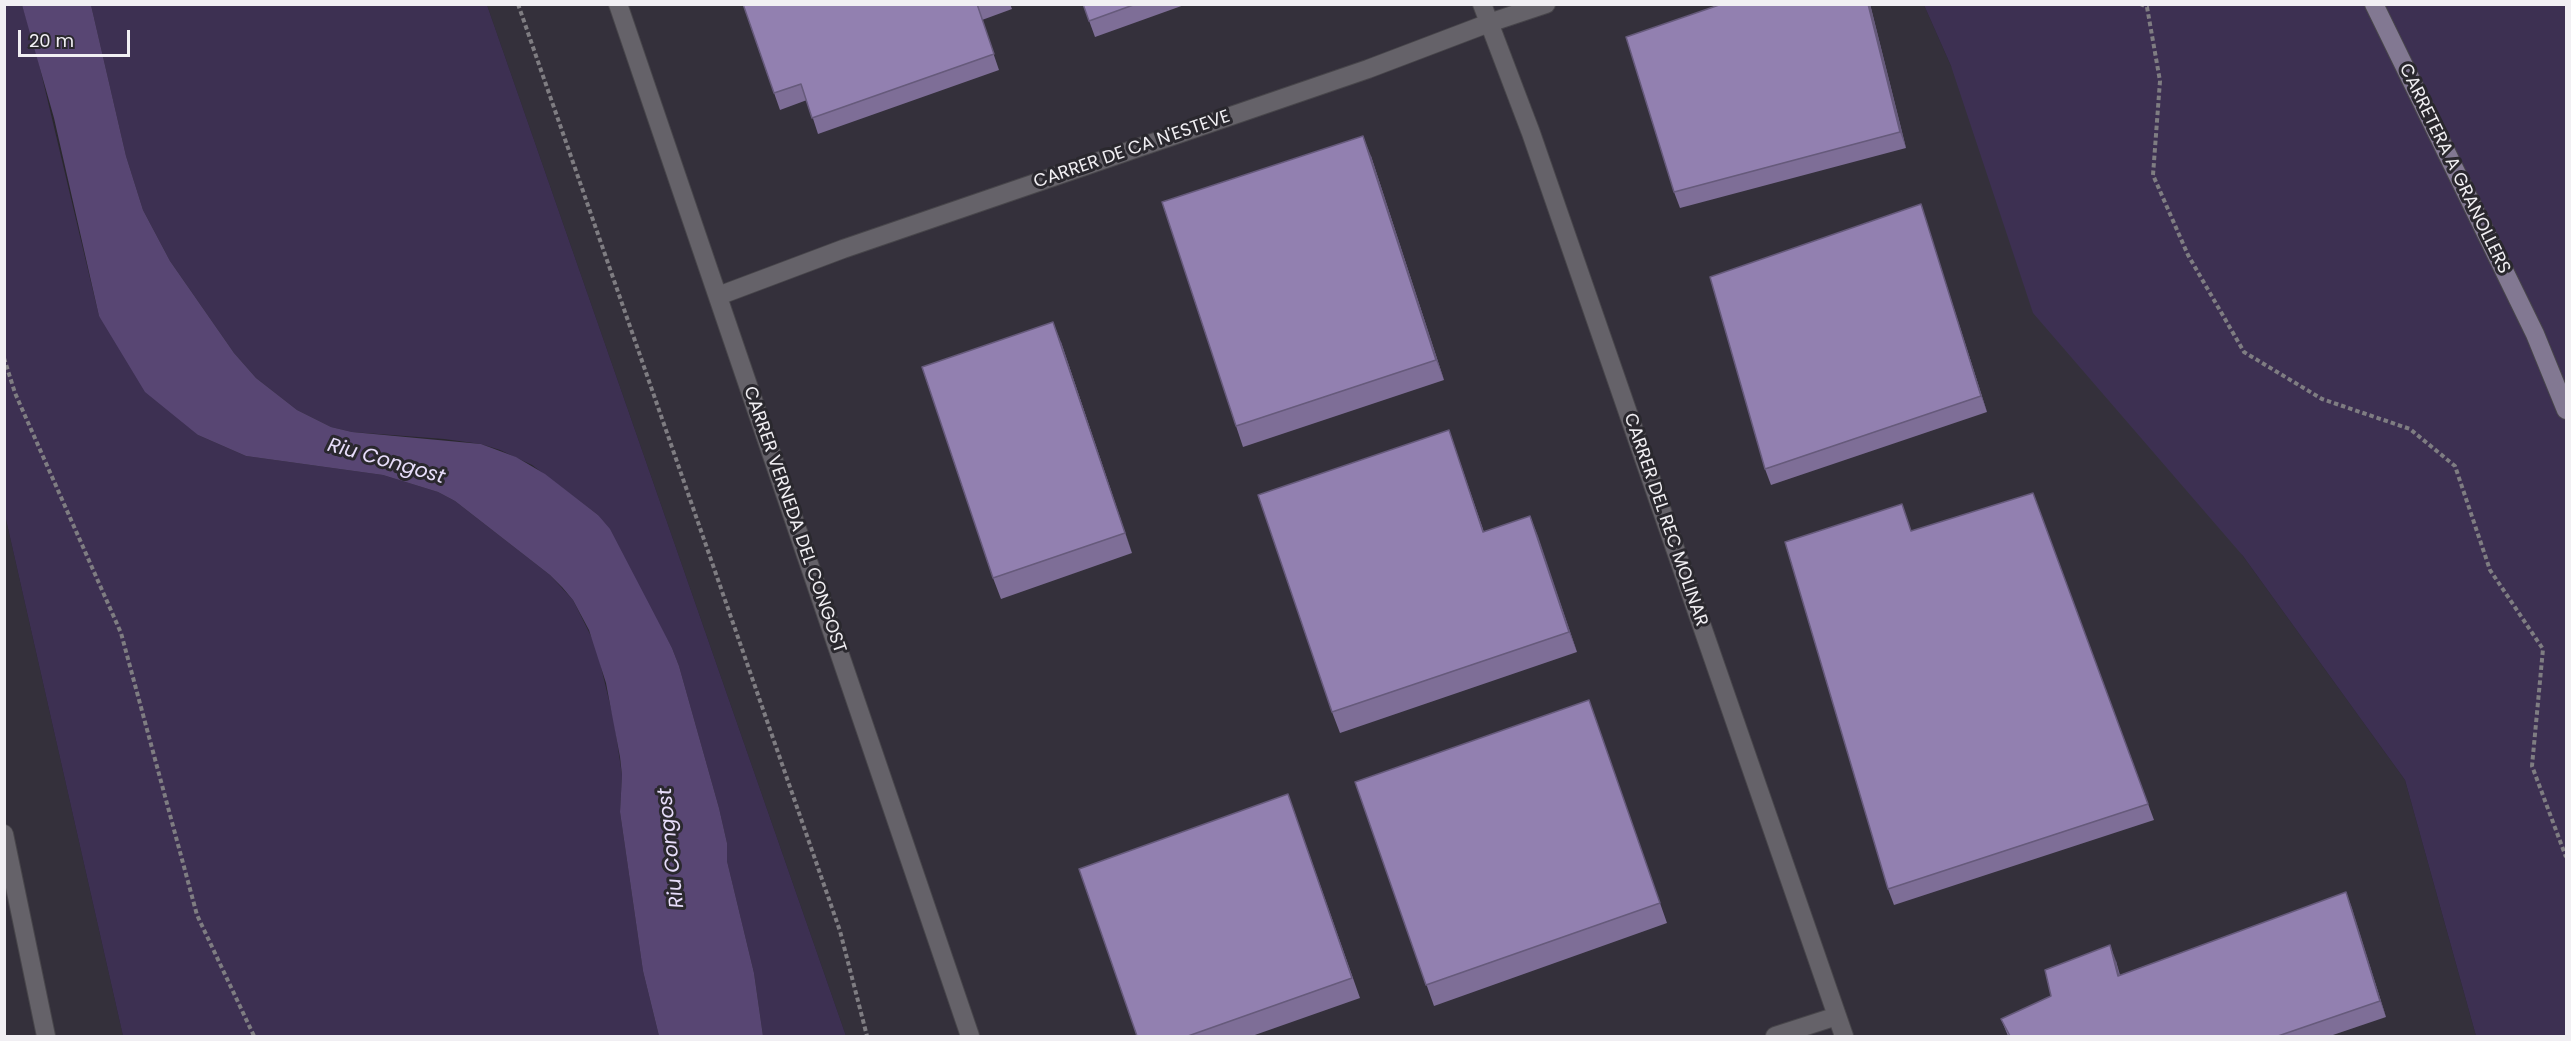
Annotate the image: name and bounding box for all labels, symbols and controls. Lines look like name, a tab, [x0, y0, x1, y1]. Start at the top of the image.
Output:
scale bar	[21, 18, 134, 56]
text: 20 m	[29, 28, 74, 53]
street label: CARRETERA A GRANOLLERS	[2394, 60, 2514, 278]
street label: CARRER DE CA N'ESTEVE	[1031, 106, 1233, 194]
street label: CARRER VERNEDA DEL CONGOST	[738, 384, 850, 656]
street label: CARRER DEL REC MOLINAR	[1618, 411, 1712, 629]
water label: Riu Congost	[325, 434, 447, 490]
water label: Riu Congost	[654, 787, 690, 909]

